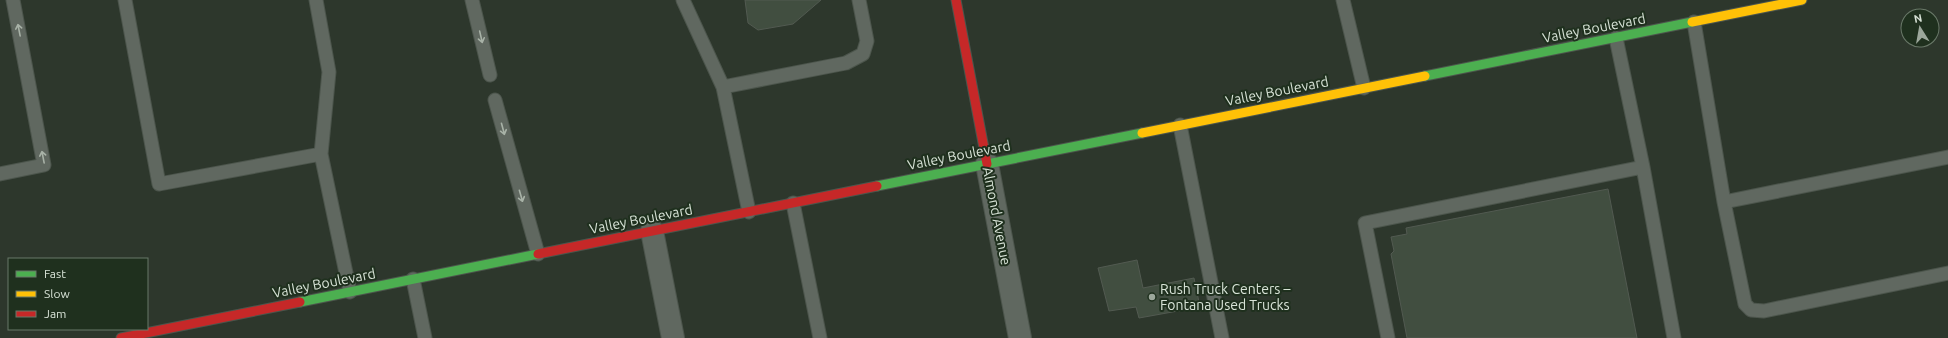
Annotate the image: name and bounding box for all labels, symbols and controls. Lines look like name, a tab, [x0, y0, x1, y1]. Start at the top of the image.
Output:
north arrow	[1900, 8, 1940, 48]
street label: Valley Boulevard	[1541, 10, 1647, 46]
text: N	[1913, 12, 1923, 25]
one-way arrow	[14, 24, 22, 37]
one-way arrow	[477, 31, 485, 44]
street label: Valley Boulevard	[1224, 73, 1330, 109]
one-way arrow	[500, 123, 507, 136]
street label: Valley Boulevard	[906, 137, 1012, 173]
one-way arrow	[39, 151, 47, 164]
street label: Almond Avenue	[980, 166, 1014, 266]
one-way arrow	[518, 189, 525, 202]
street label: Valley Boulevard	[588, 201, 694, 237]
legend	[8, 258, 148, 330]
street label: Valley Boulevard	[271, 265, 377, 301]
text: Fast	[44, 267, 66, 280]
place label: Rush Truck Centers – Fontana Used Trucks	[1160, 281, 1290, 313]
text: Slow	[44, 287, 70, 300]
marker: Rush Truck Centers – Fontana Used Trucks	[1147, 292, 1157, 302]
text: Jam	[44, 307, 66, 320]

